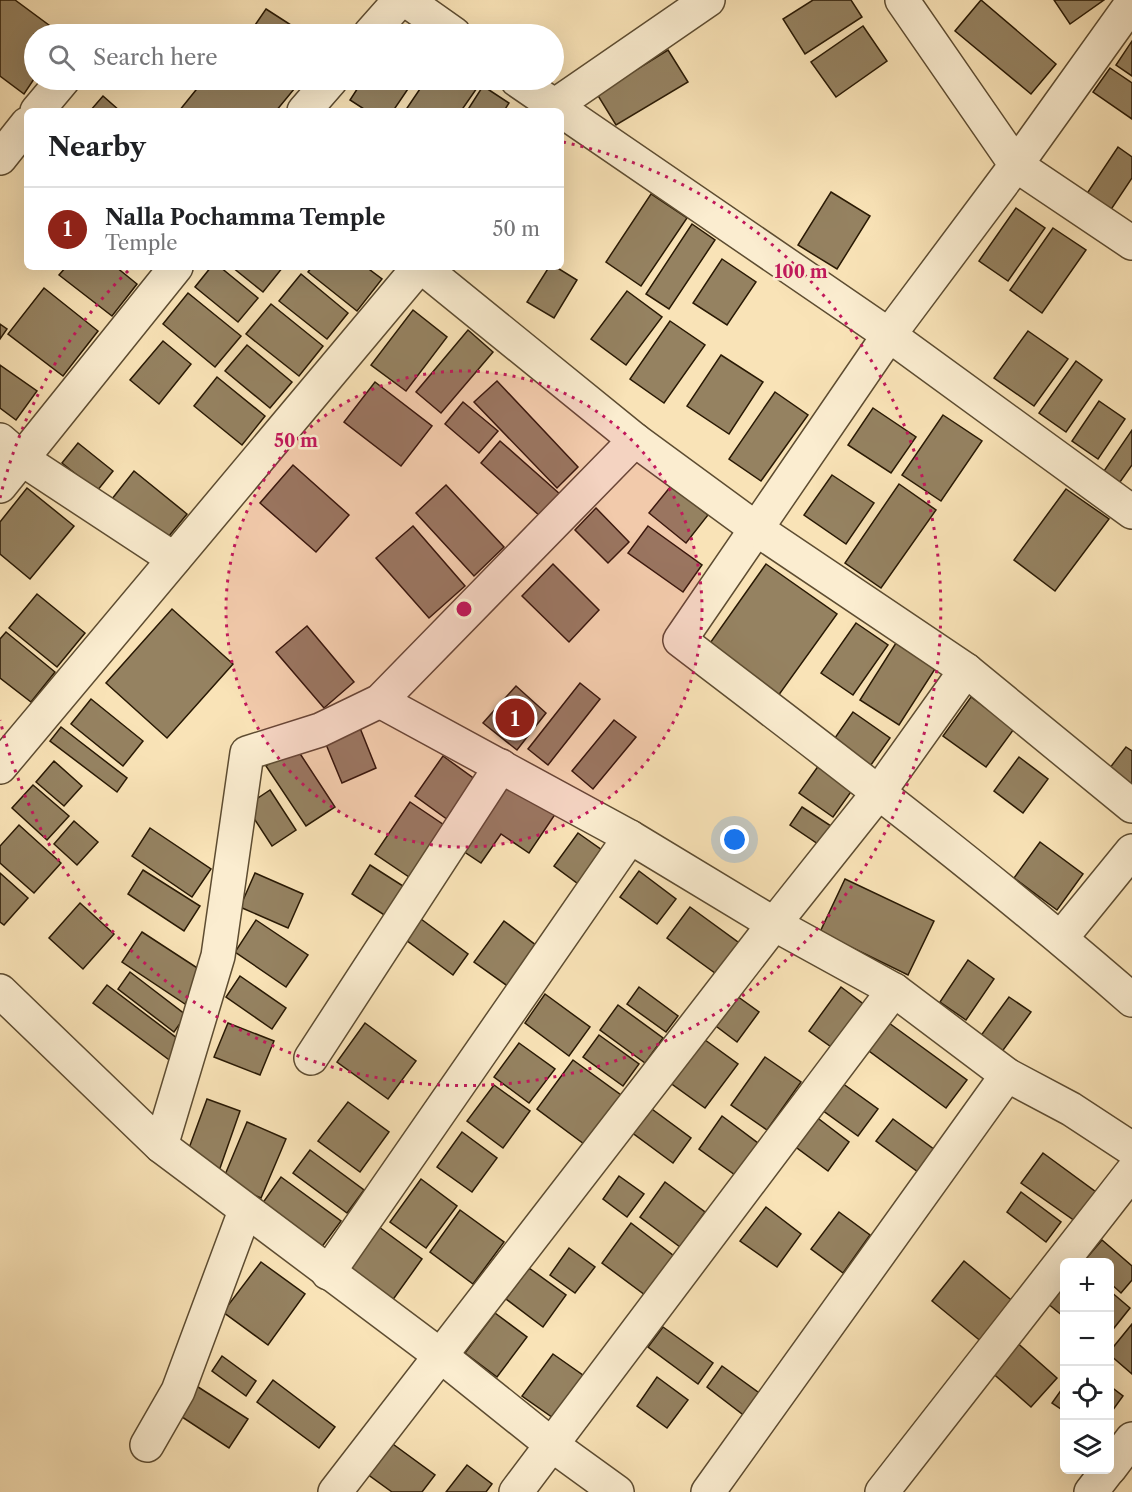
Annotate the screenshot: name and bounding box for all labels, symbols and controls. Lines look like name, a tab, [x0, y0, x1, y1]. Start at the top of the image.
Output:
search box	[24, 24, 564, 90]
icon: search	[45, 41, 78, 74]
text: Search here	[93, 44, 218, 71]
text: Nearby	[48, 131, 146, 163]
text: Nalla Pochamma Temple	[105, 204, 385, 231]
text: 1	[63, 217, 72, 241]
text: 50 m	[493, 217, 540, 241]
text: Temple	[105, 231, 177, 255]
text: 100 m	[774, 261, 828, 283]
text: 50 m	[274, 430, 318, 452]
centre of rings	[454, 599, 474, 619]
pin: 1	[496, 696, 534, 740]
your location	[720, 825, 749, 854]
map controls	[1060, 1258, 1114, 1474]
button: +	[1060, 1258, 1114, 1312]
button: −	[1060, 1312, 1114, 1366]
button: locate	[1060, 1366, 1114, 1420]
button: layers	[1060, 1420, 1114, 1474]

